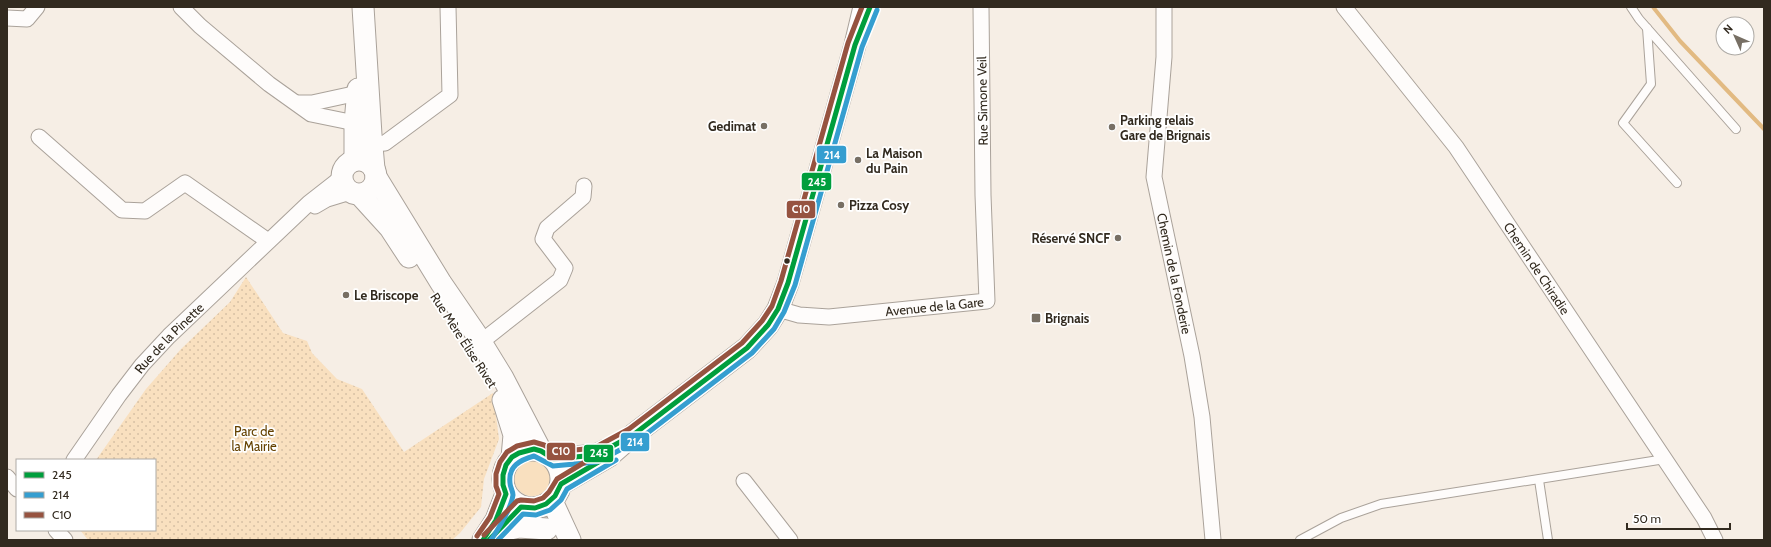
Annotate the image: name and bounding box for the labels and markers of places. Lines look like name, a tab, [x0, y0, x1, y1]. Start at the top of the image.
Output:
place label: Parking relais Gare de Brignais	[1120, 112, 1211, 143]
place label: Gedimat	[708, 118, 757, 134]
marker: Gedimat	[759, 121, 769, 131]
marker: Parking relais Gare de Brignais	[1107, 122, 1117, 132]
place label: La Maison du Pain	[866, 145, 922, 176]
marker: La Maison du Pain	[853, 155, 863, 165]
place label: Pizza Cosy	[849, 197, 909, 213]
marker: Pizza Cosy	[836, 200, 846, 210]
place label: Réservé SNCF	[1032, 230, 1110, 246]
marker: Réservé SNCF	[1113, 233, 1123, 243]
unlabelled marker	[782, 256, 792, 266]
place label: Le Briscope	[354, 287, 419, 303]
marker: Le Briscope	[341, 290, 351, 300]
place label: Brignais	[1045, 310, 1090, 326]
marker: Brignais	[1030, 312, 1042, 324]

